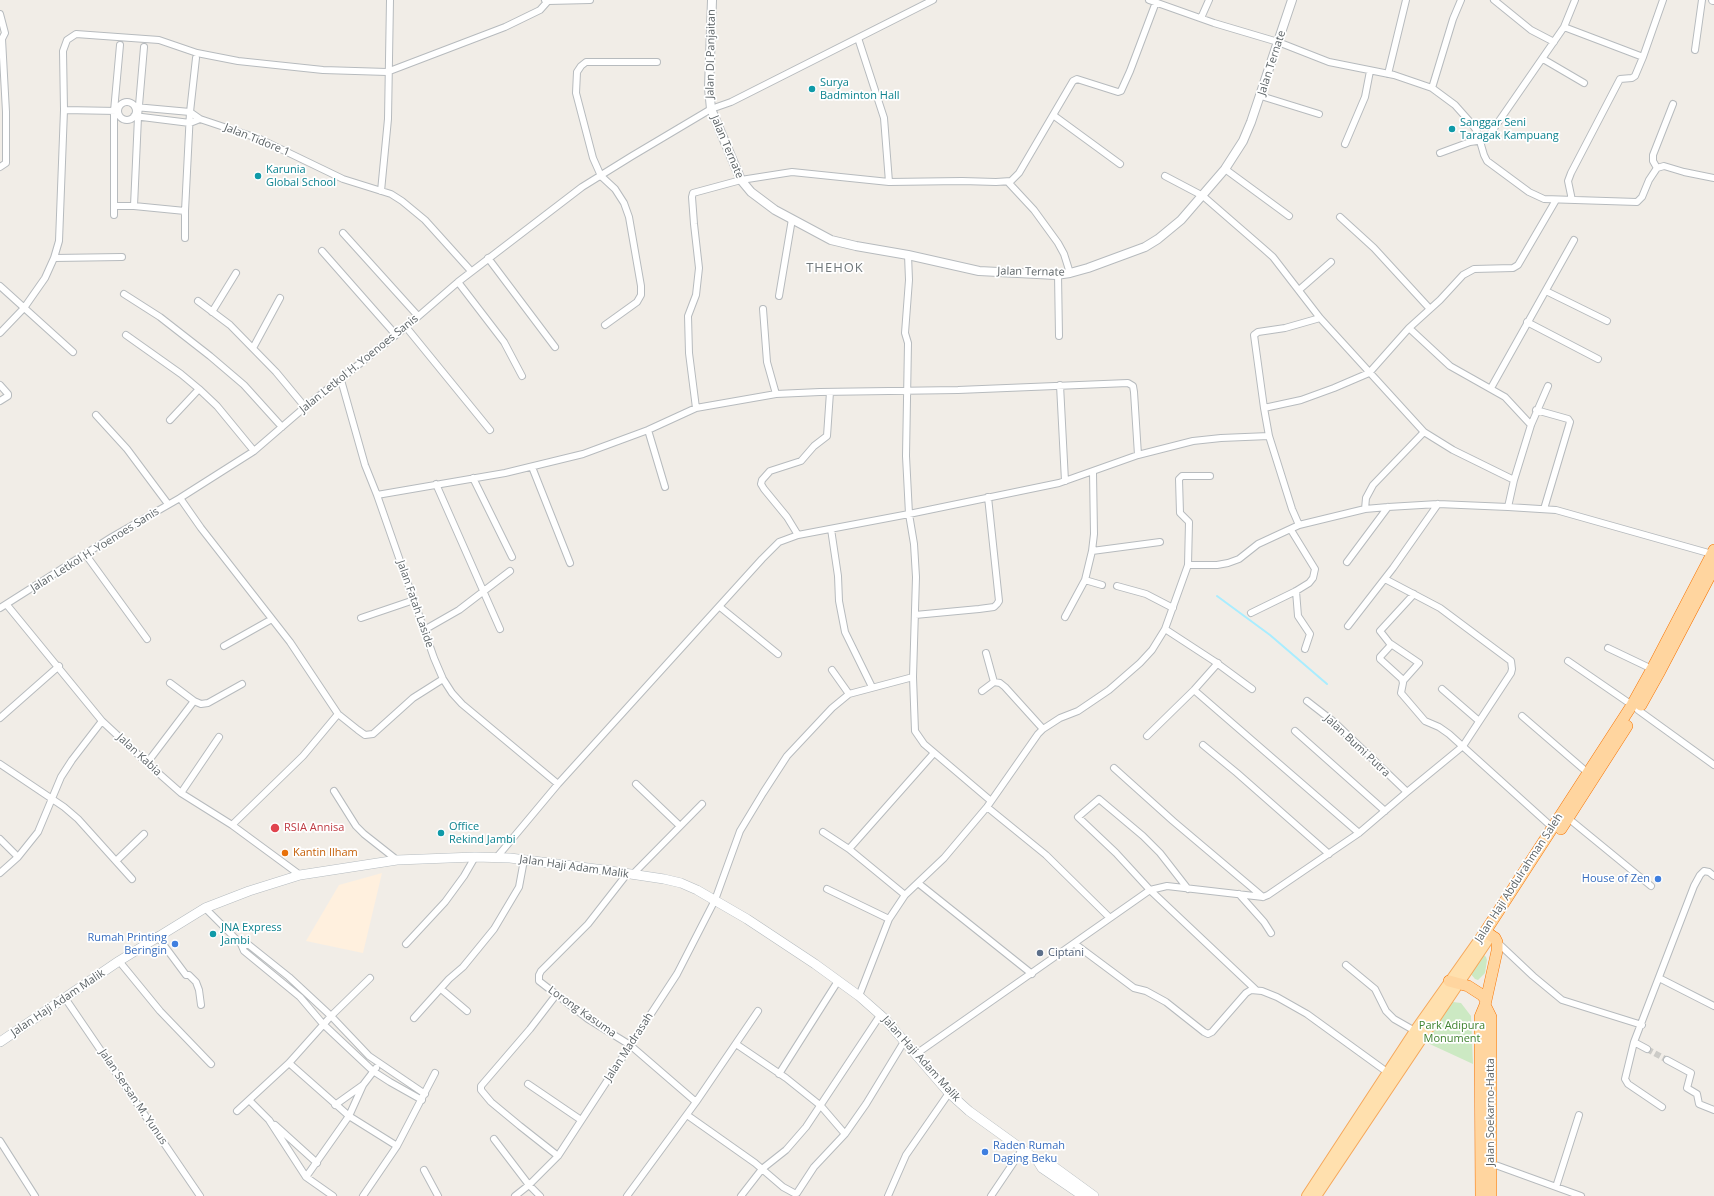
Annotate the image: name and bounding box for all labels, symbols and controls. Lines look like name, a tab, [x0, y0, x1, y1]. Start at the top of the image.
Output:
street label: Jalan DI Panjaitan	[704, 9, 718, 99]
street label: Jalan Ternate	[1255, 29, 1289, 97]
place label: Surya Badminton Hall	[820, 76, 900, 102]
marker: Surya Badminton Hall	[807, 84, 817, 94]
street label: Jalan Ternate	[708, 113, 746, 181]
place label: Sanggar Seni Taragak Kampuang	[1460, 116, 1559, 142]
street label: Jalan Tidore 1	[222, 121, 292, 159]
marker: Sanggar Seni Taragak Kampuang	[1447, 124, 1457, 134]
place label: Karunia Global School	[266, 163, 336, 189]
marker: Karunia Global School	[253, 171, 263, 181]
district label: THEHOK	[806, 260, 864, 276]
street label: Jalan Ternate	[997, 265, 1065, 279]
street label: Jalan Letkol H. Yoenoes Sanis	[297, 312, 421, 416]
street label: Jalan Letkol H. Yoenoes Sanis	[28, 505, 162, 595]
street label: Jalan Fatah Laside	[394, 558, 436, 650]
street label: Jalan Bumi Putra	[1321, 712, 1393, 780]
street label: Jalan Kabia	[114, 731, 164, 779]
street label: Jalan Haji Abdulrahman Saleh	[1472, 811, 1566, 945]
place label: Office Rekind Jambi	[449, 820, 516, 846]
place label: RSIA Annisa	[284, 821, 344, 835]
marker: RSIA Annisa	[269, 822, 281, 834]
marker: Office Rekind Jambi	[436, 828, 446, 838]
place label: Kantin Ilham	[293, 846, 358, 860]
marker: Kantin Ilham	[280, 848, 290, 858]
street label: Jalan Haji Adam Malik	[518, 853, 630, 881]
place label: House of Zen	[1582, 872, 1650, 886]
marker: House of Zen	[1653, 874, 1663, 884]
place label: JNA Express Jambi	[221, 921, 282, 947]
marker: JNA Express Jambi	[208, 929, 218, 939]
place label: Rumah Printing Beringin	[88, 931, 167, 957]
marker: Rumah Printing Beringin	[170, 939, 180, 949]
place label: Ciptani	[1048, 946, 1084, 960]
marker: Ciptani	[1035, 948, 1045, 958]
street label: Jalan Haji Adam Malik	[9, 967, 107, 1039]
street label: Lorong Kasuma	[545, 984, 619, 1040]
street label: Jalan Madrasah	[602, 1010, 656, 1084]
street label: Jalan Haji Adam Malik	[879, 1014, 963, 1104]
park label: Park Adipura Monument	[1419, 1019, 1485, 1045]
street label: Jalan Sersan M. Yunus	[96, 1047, 170, 1147]
street label: Jalan Soekarno-Hatta	[1484, 1058, 1498, 1166]
place label: Raden Rumah Daging Beku	[993, 1139, 1065, 1165]
marker: Raden Rumah Daging Beku	[980, 1147, 990, 1157]

